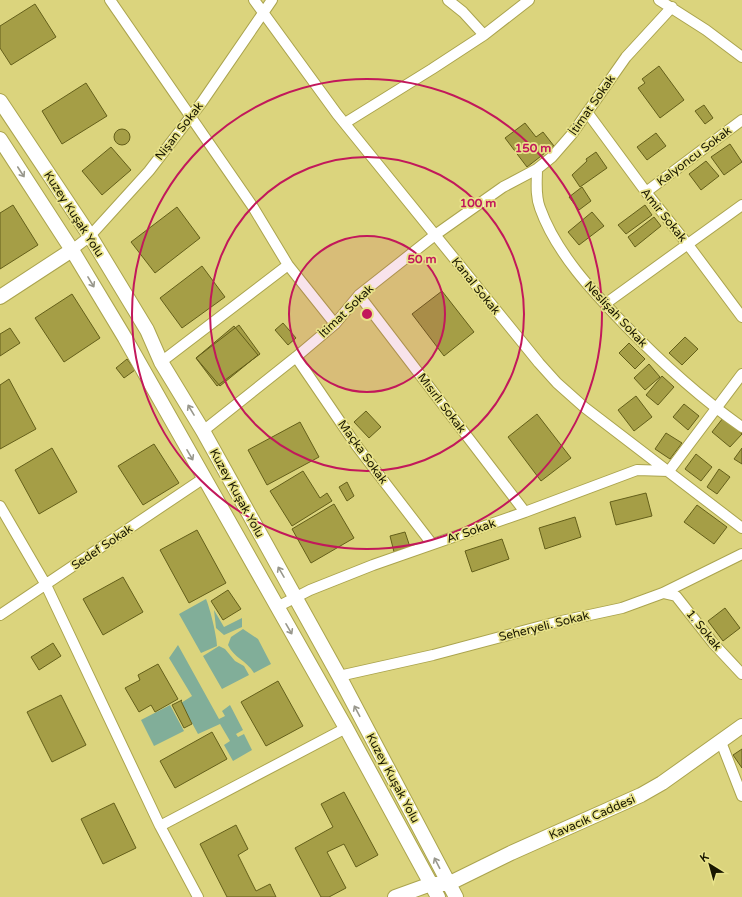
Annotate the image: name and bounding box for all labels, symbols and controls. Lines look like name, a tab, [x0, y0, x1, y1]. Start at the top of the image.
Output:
street label: İtimat Sokak	[566, 72, 618, 138]
street label: Nişan Sokak	[152, 99, 206, 163]
street label: Kalyoncu Sokak	[654, 123, 734, 189]
text: 150 m	[515, 141, 551, 155]
one-way arrow	[17, 166, 25, 177]
street label: Kuzey Kuşak Yolu	[41, 168, 107, 260]
street label: Amir Sokak	[638, 185, 690, 245]
text: 100 m	[460, 196, 496, 210]
text: 50 m	[407, 252, 437, 266]
street label: Kanal Sokak	[449, 255, 504, 318]
one-way arrow	[88, 276, 96, 288]
street label: Neslişah Sokak	[582, 278, 651, 350]
street label: İtimat Sokak	[316, 281, 377, 341]
centre of rings	[360, 307, 374, 321]
street label: Mısırlı Sokak	[415, 370, 469, 436]
one-way arrow	[186, 404, 194, 416]
street label: Maçka Sokak	[335, 417, 391, 487]
street label: Kuzey Kuşak Yolu	[207, 446, 267, 540]
one-way arrow	[187, 449, 195, 461]
street label: Ar Sokak	[445, 516, 498, 546]
street label: Sedef Sokak	[69, 521, 136, 573]
one-way arrow	[277, 567, 285, 578]
street label: 1. Sokak	[683, 607, 725, 653]
street label: Seheryeli. Sokak	[497, 608, 591, 644]
one-way arrow	[286, 623, 294, 635]
one-way arrow	[353, 705, 361, 717]
street label: Kuzey Kuşak Yolu	[363, 731, 423, 825]
street label: Kavacık Caddesi	[547, 792, 637, 842]
north arrow	[690, 845, 730, 885]
text: K	[697, 850, 712, 865]
one-way arrow	[433, 857, 440, 869]

